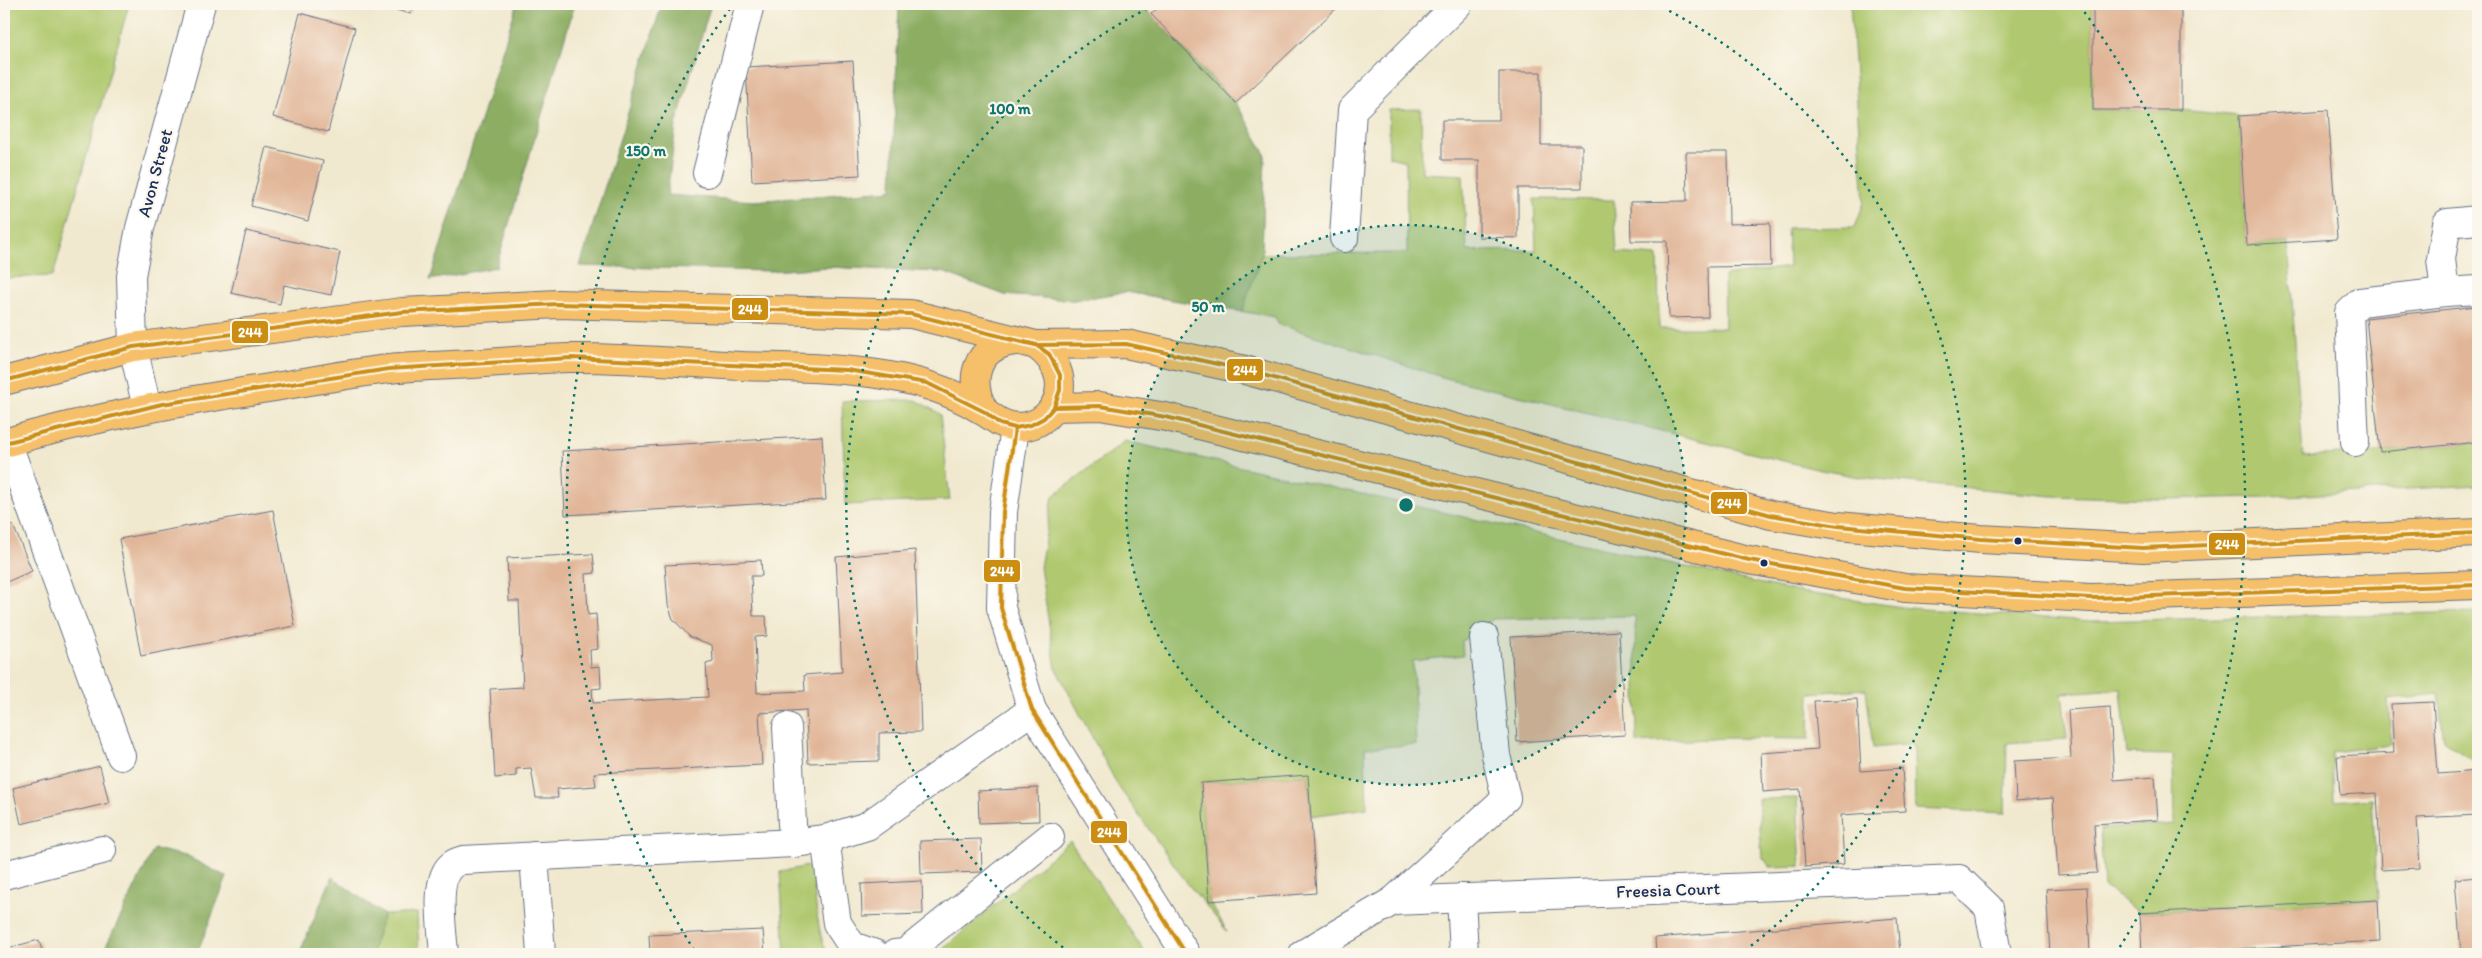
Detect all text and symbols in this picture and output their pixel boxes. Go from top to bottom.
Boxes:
text: 100 m [989,100,1031,118]
street label: Avon Street [133,126,177,219]
text: 150 m [626,142,666,160]
line badge: 244 [731,297,769,321]
text: 50 m [1191,298,1225,316]
text: 244 [738,301,763,318]
line badge: 244 [231,320,269,344]
text: 244 [238,324,263,341]
line badge: 244 [1226,358,1264,382]
text: 244 [1233,362,1258,379]
line badge: 244 [1710,491,1748,515]
text: 244 [1717,495,1742,512]
centre of rings [1397,496,1415,514]
line badge: 244 [2208,532,2246,556]
unlabelled marker [2013,536,2023,546]
text: 244 [2215,536,2240,553]
unlabelled marker [1759,558,1769,568]
line badge: 244 [983,559,1021,583]
text: 244 [990,563,1015,580]
line badge: 244 [1090,820,1128,844]
text: 244 [1097,824,1122,841]
street label: Freesia Court [1616,877,1721,903]

